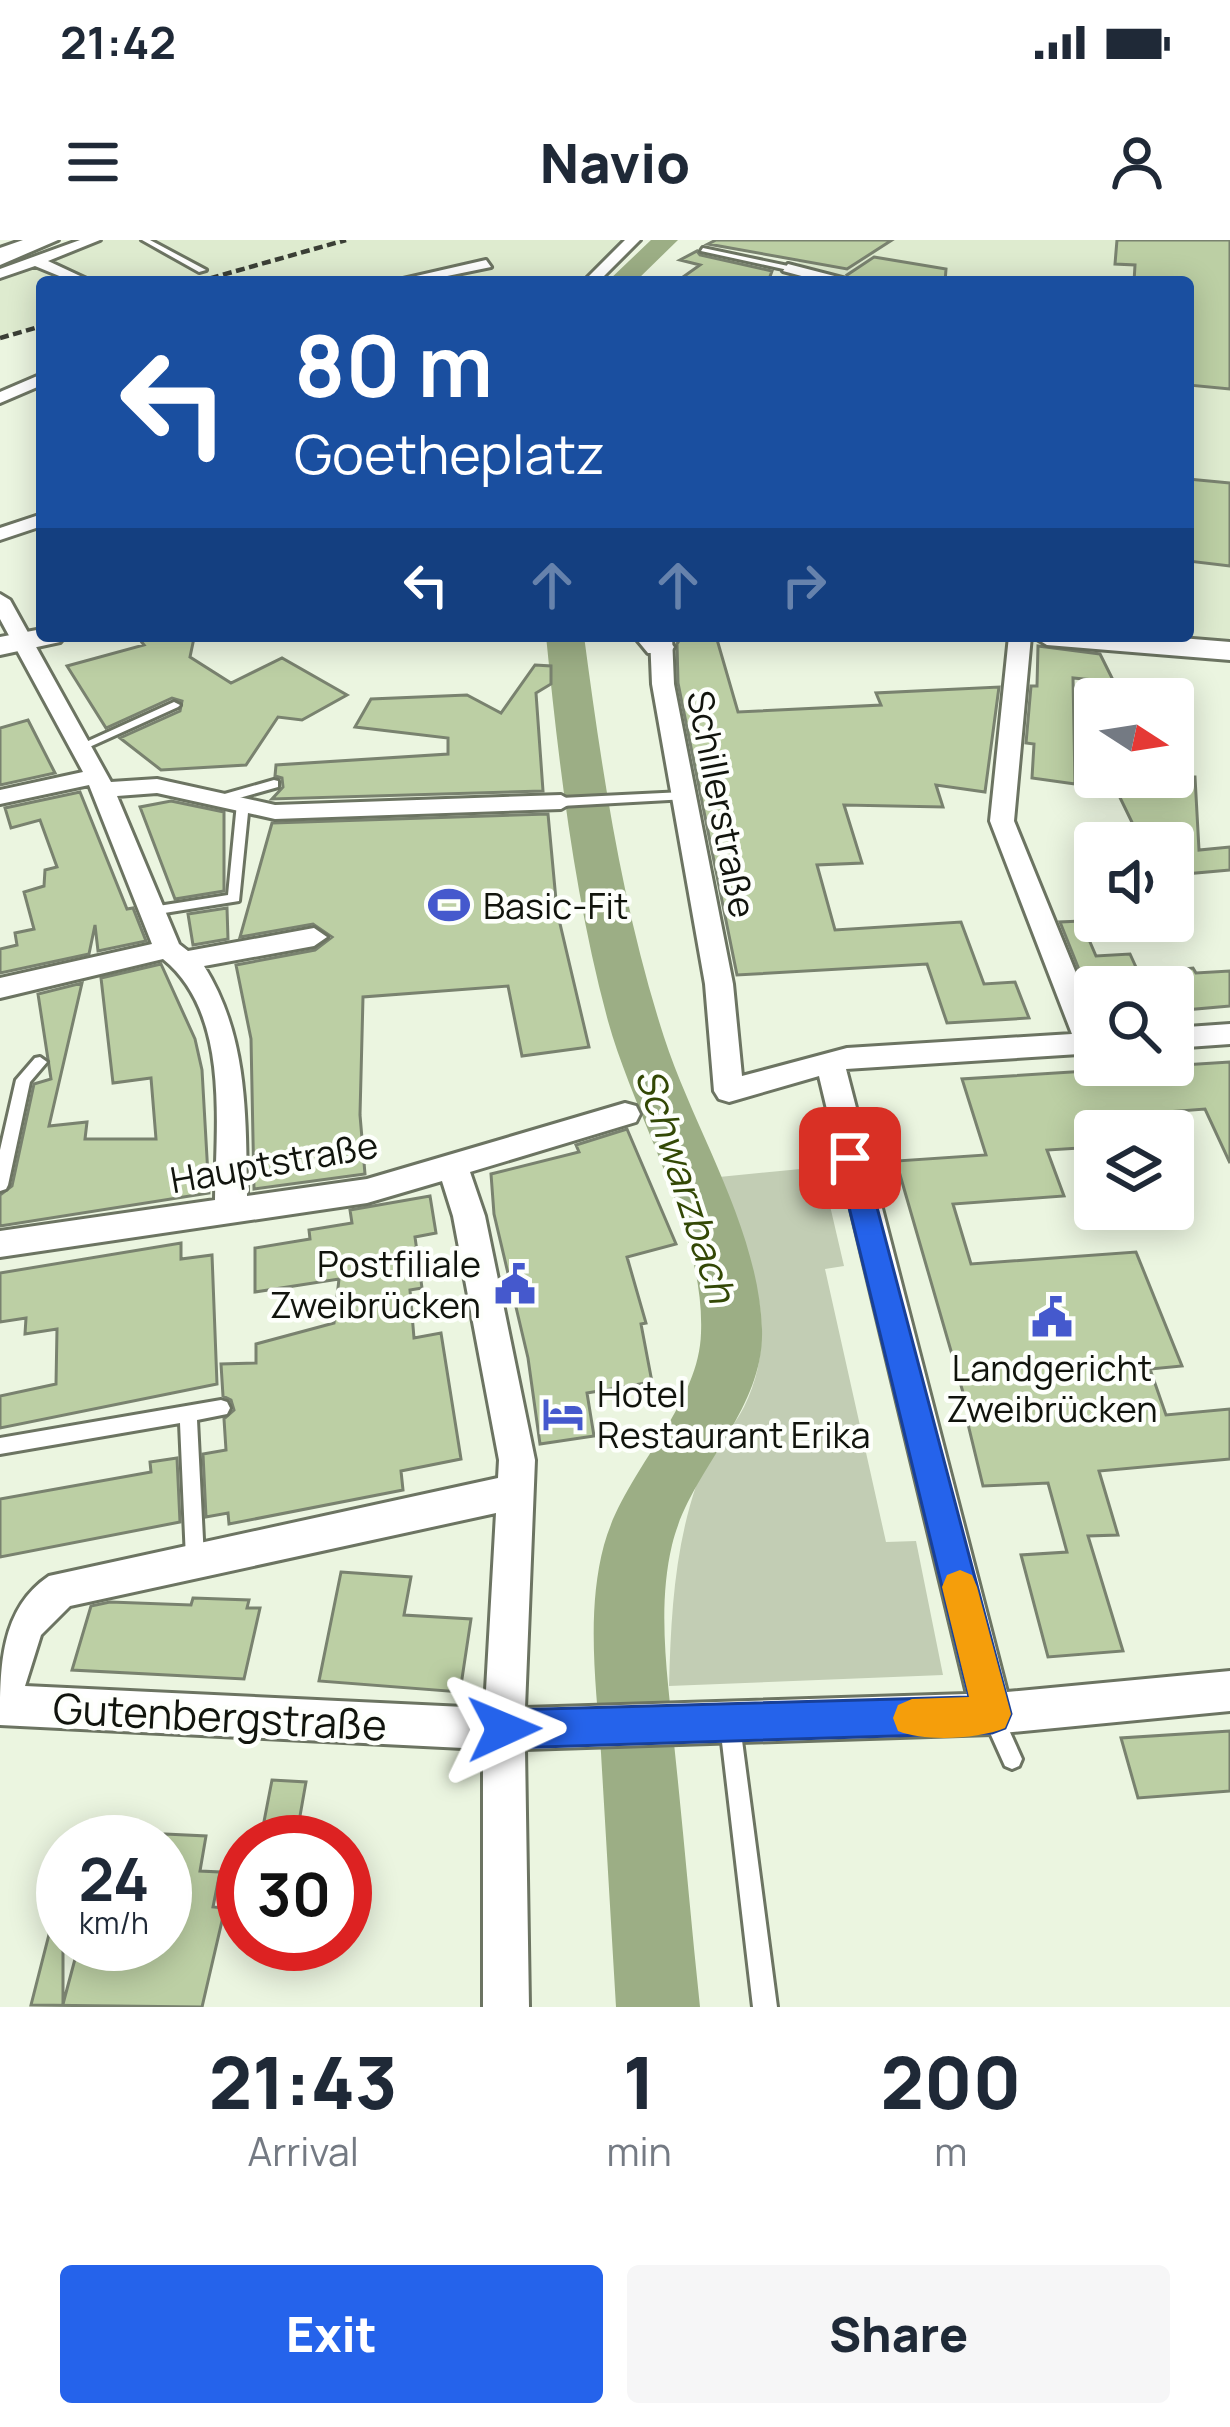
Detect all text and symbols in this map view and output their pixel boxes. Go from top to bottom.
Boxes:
text: 21:42 [60,11,176,73]
text: Navio [540,125,690,199]
icon: menu [60,129,126,195]
icon: person [1104,129,1170,195]
text: 80 m [294,307,493,422]
icon: left [96,324,252,480]
text: Goetheplatz [294,416,605,490]
icon: left [393,552,459,618]
icon: ahead [519,552,585,618]
icon: ahead [645,552,711,618]
icon: right [771,552,837,618]
north arrow [1074,678,1194,798]
map controls [1074,678,1194,1230]
street label: Schillerstraße [676,686,768,922]
button: sound [1074,822,1194,942]
place label: Basic-Fit [483,881,628,930]
sports icon: Basic-Fit [426,882,472,928]
button: search [1074,966,1194,1086]
water label: Schwarzbach [624,1061,751,1311]
pin [799,1107,901,1209]
button: layers [1074,1110,1194,1230]
street label: Hauptstraße [166,1120,382,1204]
icon: arrive [817,1125,883,1191]
place label: Postfiliale Zweibrücken [270,1239,481,1329]
public building icon: Postfiliale Zweibrücken [492,1261,538,1307]
public building icon: Landgericht Zweibrücken [1029,1294,1075,1340]
place label: Landgericht Zweibrücken [946,1343,1158,1433]
place label: Hotel Restaurant Erika [597,1369,870,1459]
hotel icon: Hotel Restaurant Erika [540,1391,586,1437]
position arrow [441,1666,567,1792]
street label: Gutenbergstraße [52,1678,388,1754]
speed limit sign: 30 [216,1815,372,1971]
text: 24 [78,1837,150,1919]
text: km/h [79,1902,149,1943]
text: 21:43 [209,2032,398,2131]
text: 1 [623,2032,655,2131]
text: 200 [881,2032,1021,2131]
text: Arrival [248,2124,359,2178]
text: min [606,2124,672,2178]
text: m [934,2124,967,2178]
button: Exit [60,2265,603,2403]
button: Share [627,2265,1170,2403]

